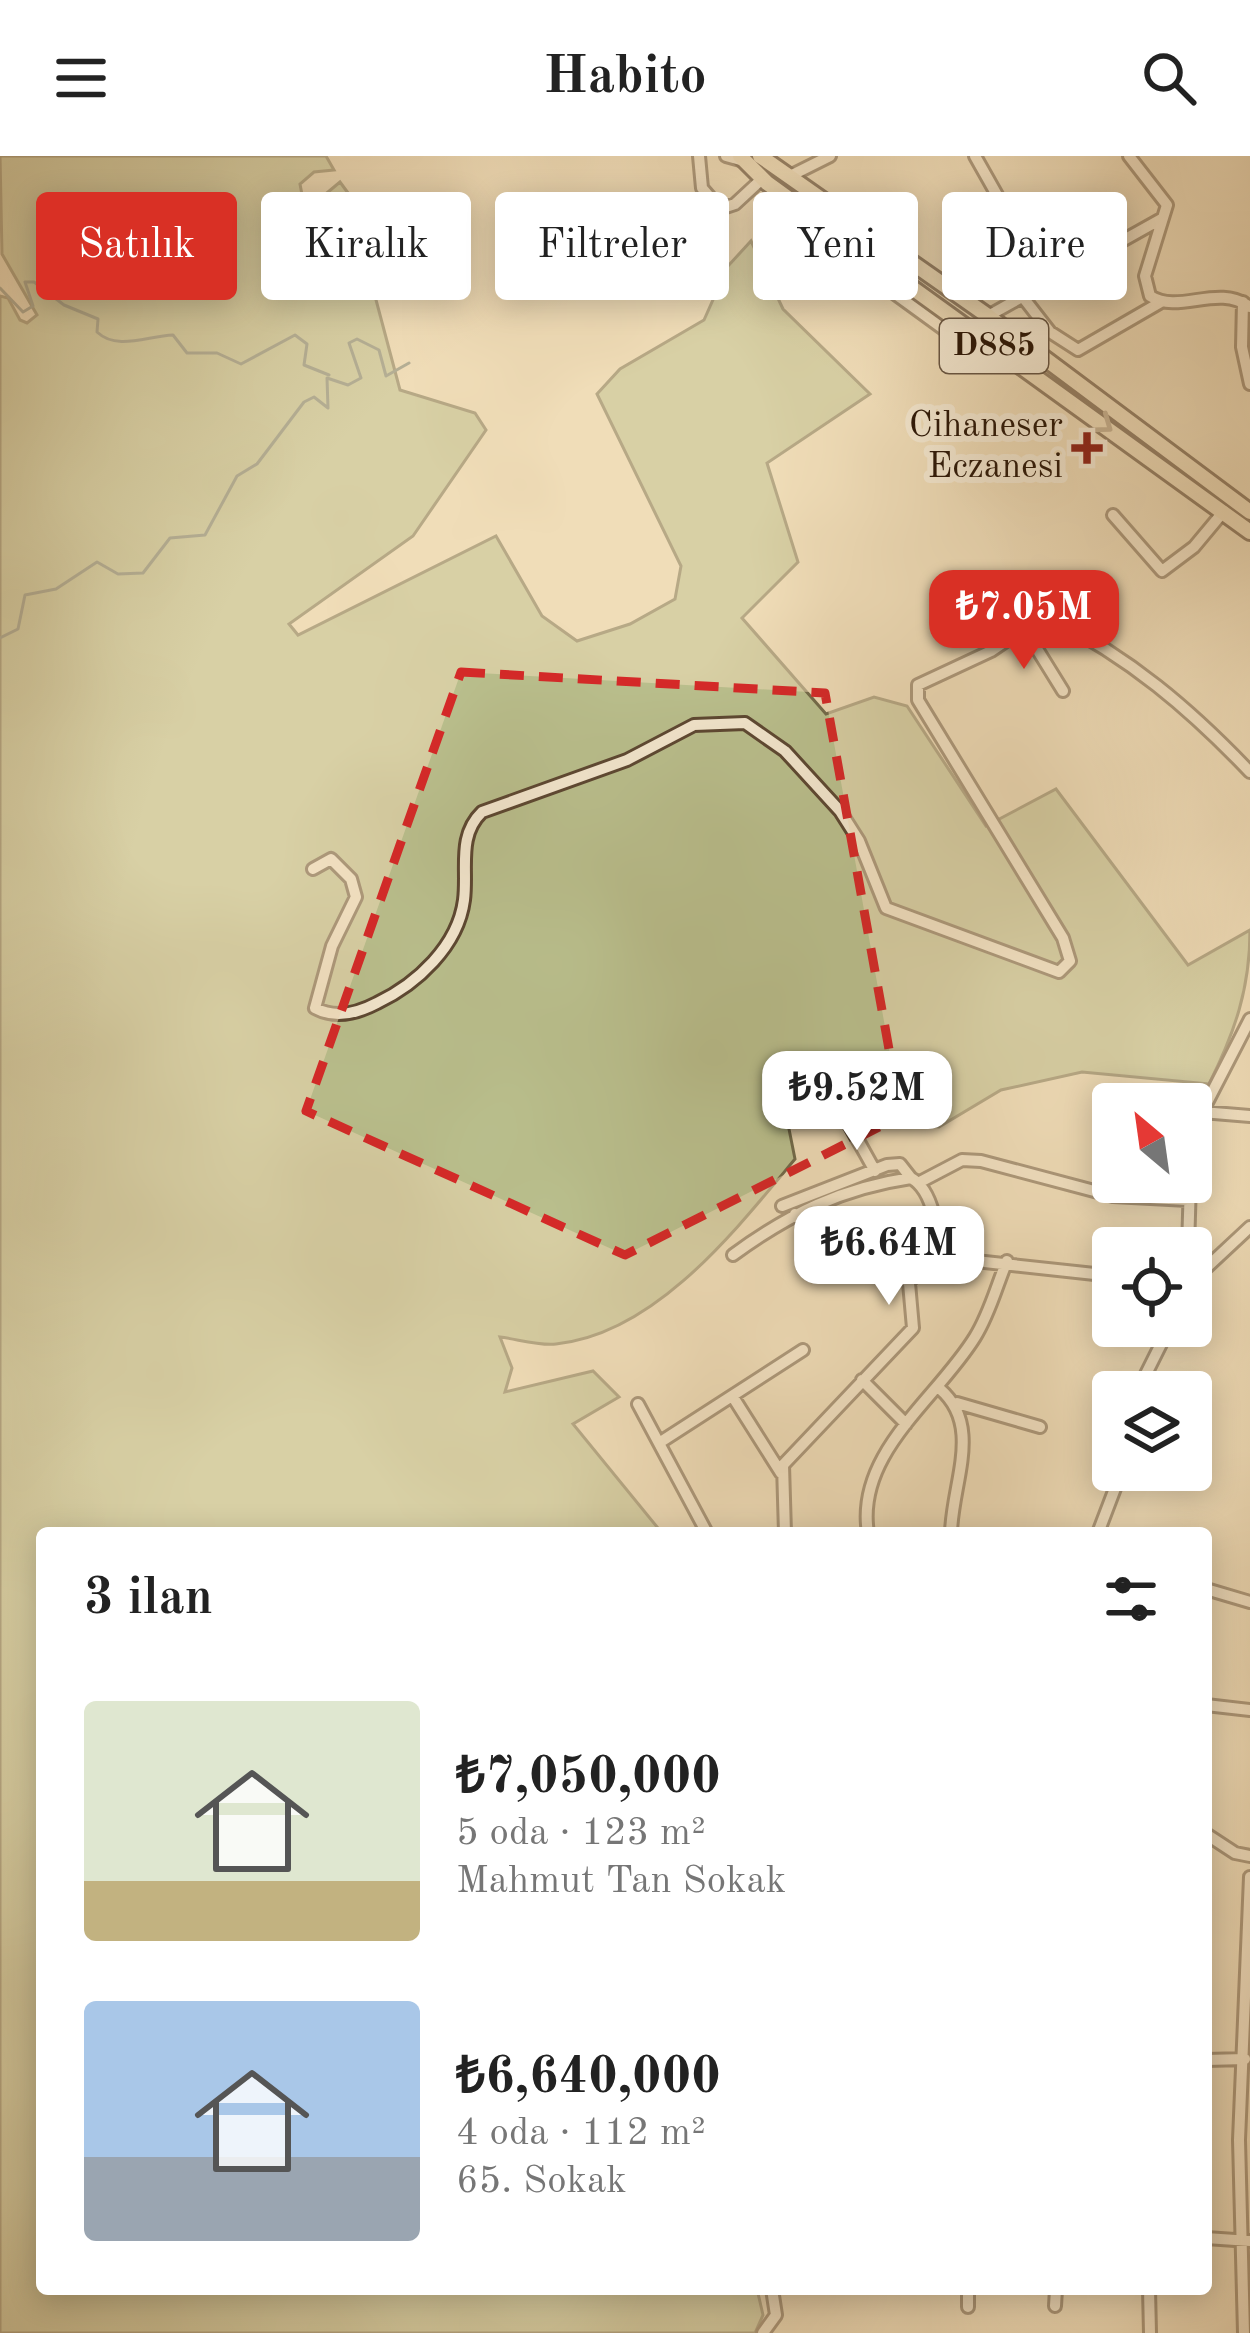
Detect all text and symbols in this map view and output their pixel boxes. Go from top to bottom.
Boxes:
icon: menu [48,45,114,111]
icon: search [1136,45,1202,111]
text: Habito [543,51,707,105]
chip: Satılık [36,192,237,300]
chip: Kiralık [261,192,471,300]
chip: Filtreler [495,192,729,300]
chip: Yeni [753,192,918,300]
chip: Daire [942,192,1127,300]
road number: D885 [940,319,1048,373]
place label: Cihaneser Eczanesi [909,409,1063,486]
one-way arrow [1091,411,1112,433]
marker: Cihaneser Eczanesi [1074,435,1100,461]
pin: ₺7.05M [926,570,1122,672]
text: ₺7.05M [956,589,1092,628]
pin: ₺9.52M [759,1051,955,1153]
text: ₺9.52M [789,1070,925,1109]
north arrow [1092,1083,1212,1203]
map controls [1092,1083,1212,1491]
pin: ₺6.64M [791,1206,987,1308]
text: ₺6.64M [821,1225,957,1264]
button: locate [1092,1227,1212,1347]
button: layers [1092,1371,1212,1491]
icon: filters [1098,1566,1164,1632]
text: 3 ilan [84,1574,213,1625]
icon: home [180,1749,324,1893]
text: ₺7,050,000 [456,1753,721,1804]
text: 5 oda · 123 m² [456,1814,706,1853]
text: Mahmut Tan Sokak [456,1862,786,1901]
icon: home [180,2049,324,2193]
text: ₺6,640,000 [456,2053,721,2104]
text: 4 oda · 112 m² [456,2114,706,2153]
text: 65. Sokak [456,2162,626,2201]

